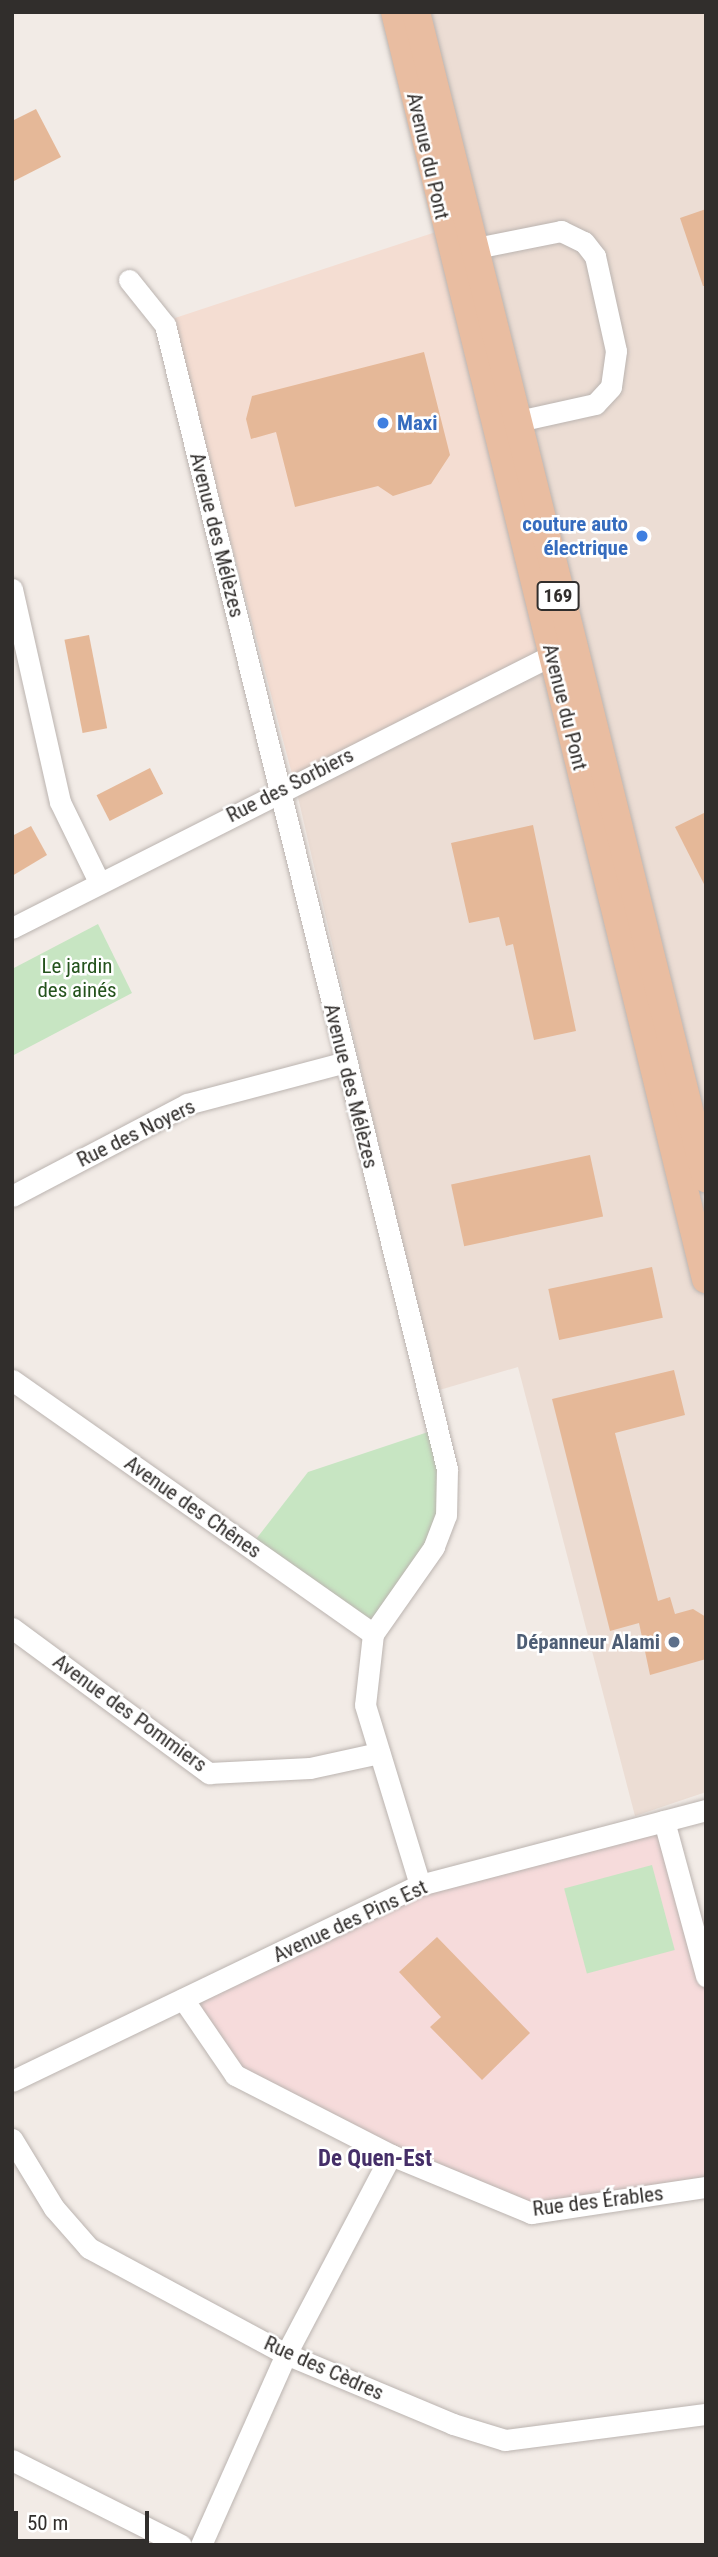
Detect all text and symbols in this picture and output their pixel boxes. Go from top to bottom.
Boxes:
street label: Avenue du Pont [401,90,455,222]
place label: Maxi [397,410,438,436]
marker: Maxi [375,415,391,431]
street label: Avenue des Mélèzes [184,450,250,620]
place label: couture auto électrique [522,511,628,561]
marker: couture auto électrique [634,528,650,544]
road number: 169 [535,580,581,611]
street label: Avenue du Pont [537,641,593,773]
street label: Rue des Sorbiers [222,742,358,828]
park label: Le jardin des ainés [37,953,117,1003]
street label: Avenue des Mélèzes [318,1001,384,1171]
street label: Rue des Noyers [73,1094,199,1172]
street label: Avenue des Chênes [120,1450,266,1564]
place label: Dépanneur Alami [516,1629,660,1655]
marker: Dépanneur Alami [666,1634,682,1650]
street label: Avenue des Pommiers [48,1649,212,1777]
street label: Avenue des Pins Est [269,1874,431,1968]
district label: De Quen-Est [318,2145,432,2173]
street label: Rue des Érables [531,2180,665,2222]
street label: Rue des Cèdres [260,2330,388,2406]
scale bar [18,2498,152,2542]
text: 50 m [27,2511,68,2535]

